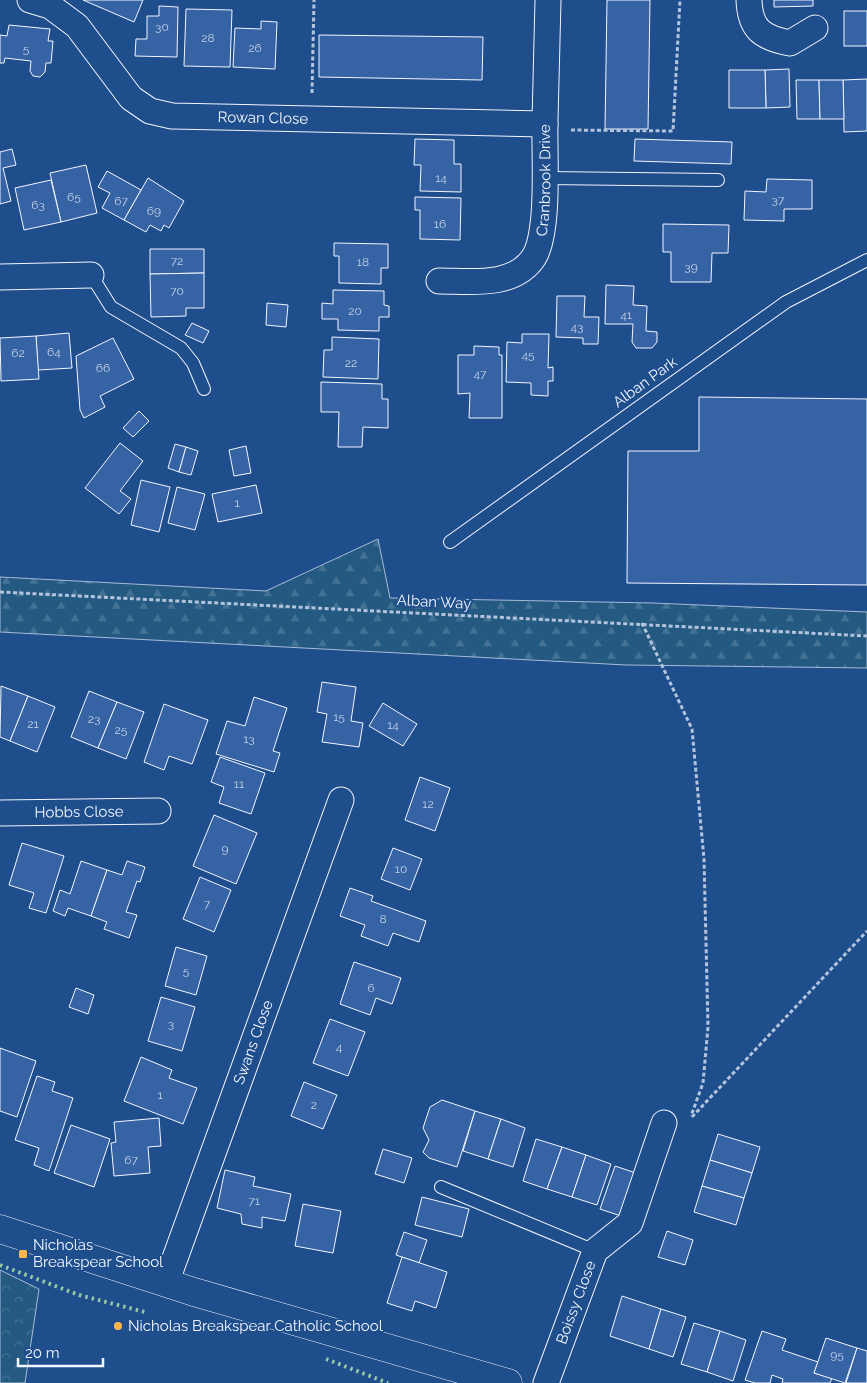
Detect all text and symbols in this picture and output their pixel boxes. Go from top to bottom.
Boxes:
house number: 30 [155,20,169,34]
house number: 28 [201,31,215,45]
house number: 26 [248,41,262,55]
house number: 5 [23,42,30,56]
street label: Rowan Close [218,108,308,128]
street label: Cranbrook Drive [532,124,554,238]
house number: 14 [435,171,447,185]
house number: 65 [67,190,81,204]
house number: 37 [772,193,785,207]
house number: 67 [114,194,128,208]
house number: 63 [31,198,45,212]
house number: 69 [147,204,161,218]
house number: 16 [434,217,446,231]
house number: 72 [171,254,183,268]
house number: 18 [357,255,369,269]
house number: 39 [684,260,698,274]
house number: 70 [170,284,184,298]
house number: 20 [348,304,362,318]
house number: 41 [620,308,632,322]
house number: 43 [571,320,583,334]
house number: 64 [47,345,61,359]
house number: 62 [11,346,25,360]
house number: 45 [521,348,535,362]
street label: Alban Park [609,353,681,411]
house number: 22 [345,356,357,370]
house number: 66 [96,361,110,375]
house number: 47 [474,367,487,381]
house number: 1 [234,496,240,510]
street label: Alban Way [396,591,472,613]
house number: 15 [333,710,345,724]
house number: 23 [88,712,100,726]
house number: 21 [27,717,39,731]
house number: 14 [387,718,399,732]
house number: 25 [115,723,128,737]
house number: 13 [243,732,255,746]
house number: 11 [234,777,244,791]
house number: 12 [422,797,434,811]
street label: Hobbs Close [34,802,124,822]
house number: 9 [221,842,229,856]
house number: 10 [395,862,407,876]
house number: 7 [204,897,211,911]
house number: 8 [379,912,387,926]
house number: 5 [183,964,190,978]
house number: 6 [367,981,375,995]
street label: Swans Close [230,998,277,1087]
house number: 3 [168,1017,174,1031]
house number: 4 [336,1040,343,1054]
house number: 1 [157,1088,163,1102]
house number: 2 [311,1098,317,1112]
house number: 67 [124,1153,138,1167]
house number: 71 [248,1194,260,1208]
place label: Nicholas Breakspear School [33,1236,164,1271]
marker: Nicholas Breakspear School [17,1248,29,1260]
street label: Boissy Close [552,1258,600,1347]
place label: Nicholas Breakspear Catholic School [128,1317,384,1335]
marker: Nicholas Breakspear Catholic School [112,1320,124,1332]
scale bar [18,1336,102,1368]
text: 20 m [25,1344,60,1362]
house number: 95 [830,1348,844,1362]

